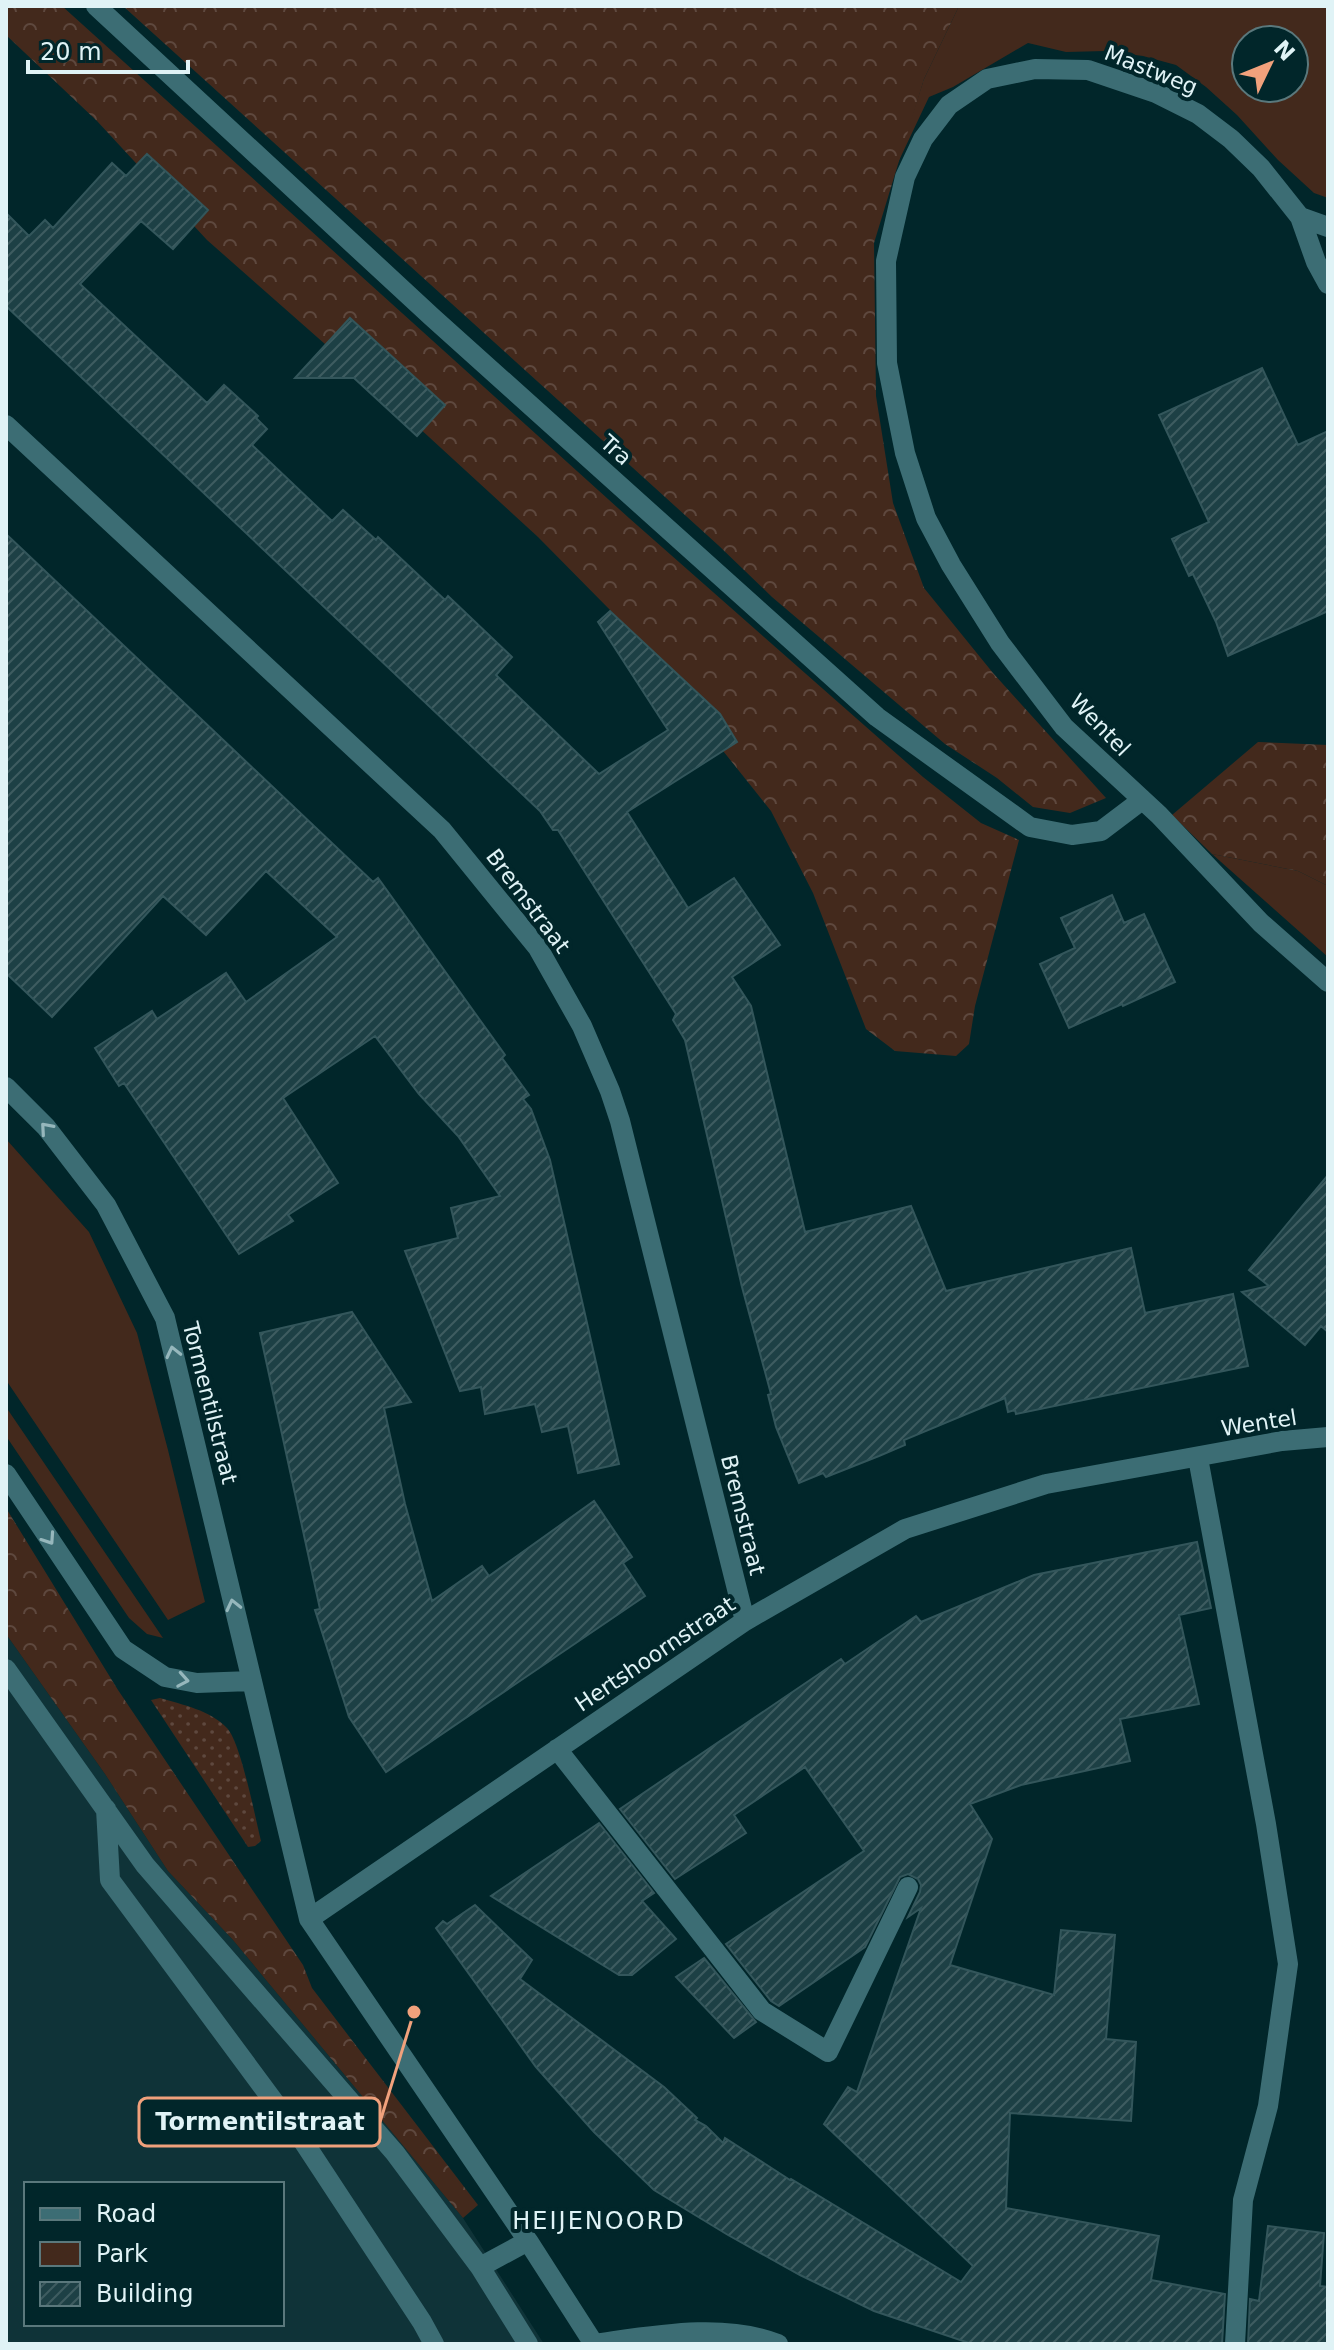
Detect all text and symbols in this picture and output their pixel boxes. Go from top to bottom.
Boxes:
scale bar [28,24,188,74]
north arrow [1230,24,1310,104]
text: N [1269,35,1300,66]
text: 20 m [40,38,102,66]
street label: Mastweg [1101,40,1201,100]
street label: Tra [595,429,637,470]
street label: Wentel [1065,689,1135,761]
street label: Bremstraat [481,844,575,958]
one-way arrow [41,1123,56,1137]
street label: Tormentilstraat [178,1318,242,1487]
one-way arrow [165,1345,182,1359]
street label: Wentel [1219,1405,1299,1441]
street label: Bremstraat [716,1452,770,1578]
one-way arrow [40,1530,55,1544]
street label: Hertshoornstraat [570,1591,740,1717]
one-way arrow [225,1598,242,1612]
one-way arrow [176,1671,190,1688]
callout: Tormentilstraat [139,2098,380,2146]
text: Tormentilstraat [155,2108,365,2136]
legend [24,2182,284,2326]
text: Road [96,2200,156,2228]
district label: HEIJENOORD [512,2207,686,2235]
text: Park [96,2240,148,2268]
text: Building [96,2280,193,2308]

